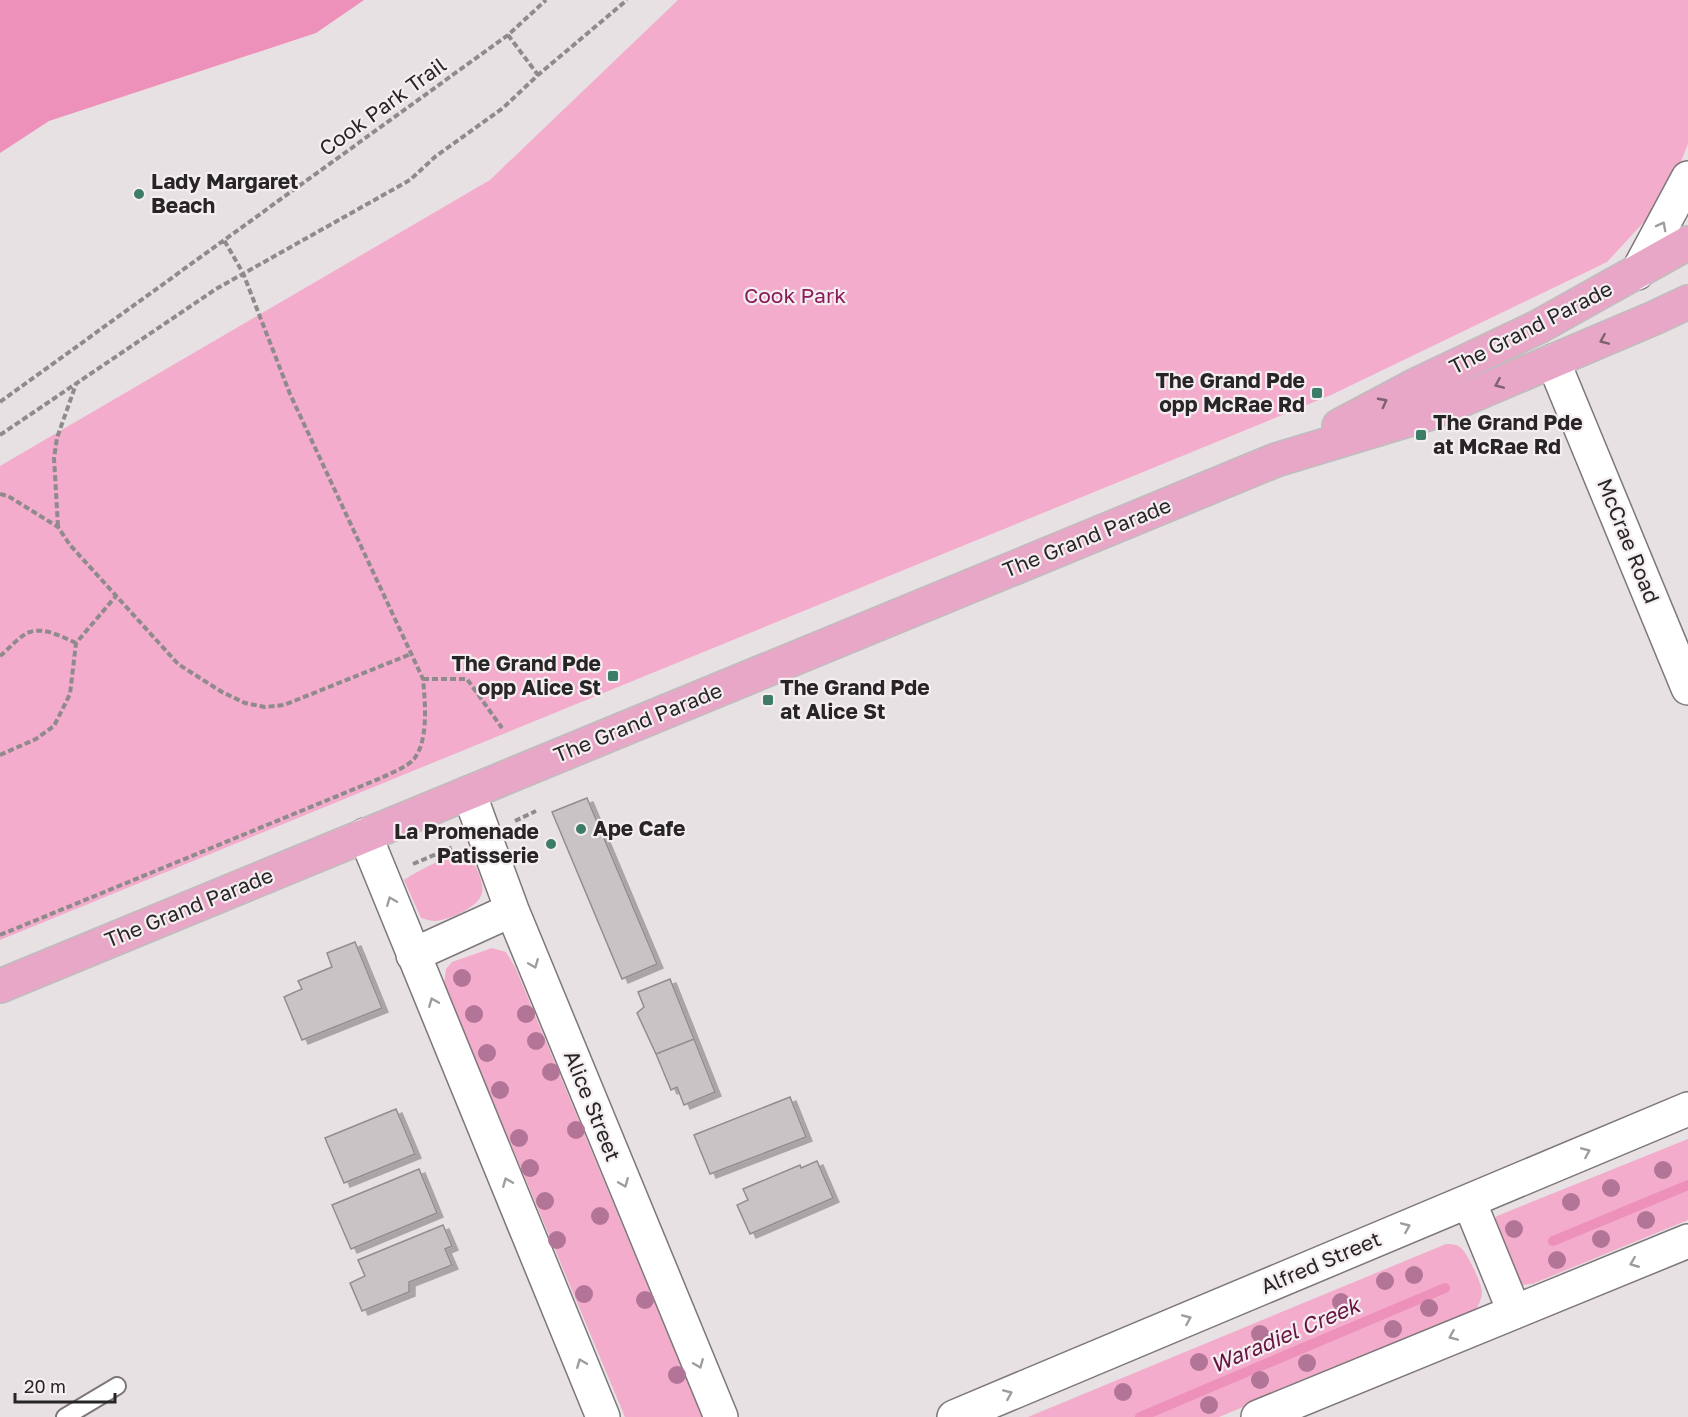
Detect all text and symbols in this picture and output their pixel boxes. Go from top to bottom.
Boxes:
street label: Cook Park Trail [314,51,451,161]
place label: Lady Margaret Beach [151,168,299,218]
marker: Lady Margaret Beach [132,187,146,201]
one-way arrow [1655,222,1666,232]
street label: The Grand Parade [1445,275,1616,379]
park label: Cook Park [744,282,846,308]
one-way arrow [1599,333,1610,345]
place label: The Grand Pde opp McRae Rd [1155,367,1305,417]
one-way arrow [1495,377,1506,389]
marker: The Grand Pde opp McRae Rd [1310,386,1324,400]
one-way arrow [1377,398,1388,409]
place label: The Grand Pde at McRae Rd [1433,409,1583,459]
marker: The Grand Pde at McRae Rd [1414,428,1428,442]
street label: McCrae Road [1592,474,1666,607]
street label: The Grand Parade [999,491,1175,583]
place label: The Grand Pde opp Alice St [451,650,601,700]
marker: The Grand Pde opp Alice St [606,669,620,683]
place label: The Grand Pde at Alice St [780,674,930,724]
street label: The Grand Parade [550,676,726,768]
marker: The Grand Pde at Alice St [761,693,775,707]
place label: Ape Cafe [593,815,686,841]
place label: La Promenade Patisserie [394,818,539,868]
marker: Ape Cafe [574,822,588,836]
marker: La Promenade Patisserie [544,837,558,851]
street label: The Grand Parade [101,861,277,953]
one-way arrow [386,896,398,907]
one-way arrow [527,958,539,969]
one-way arrow [428,997,440,1008]
street label: Alice Street [559,1046,627,1165]
one-way arrow [1579,1147,1590,1159]
one-way arrow [617,1177,629,1188]
one-way arrow [502,1178,514,1189]
one-way arrow [1400,1222,1411,1234]
street label: Alfred Street [1257,1225,1385,1299]
one-way arrow [1629,1256,1640,1268]
water label: Waradiel Creek [1206,1290,1366,1378]
one-way arrow [1181,1314,1192,1326]
one-way arrow [1448,1329,1459,1341]
one-way arrow [692,1357,704,1368]
one-way arrow [576,1358,588,1369]
scale bar [15,1366,116,1404]
text: 20 m [24,1375,66,1397]
one-way arrow [1001,1389,1012,1401]

